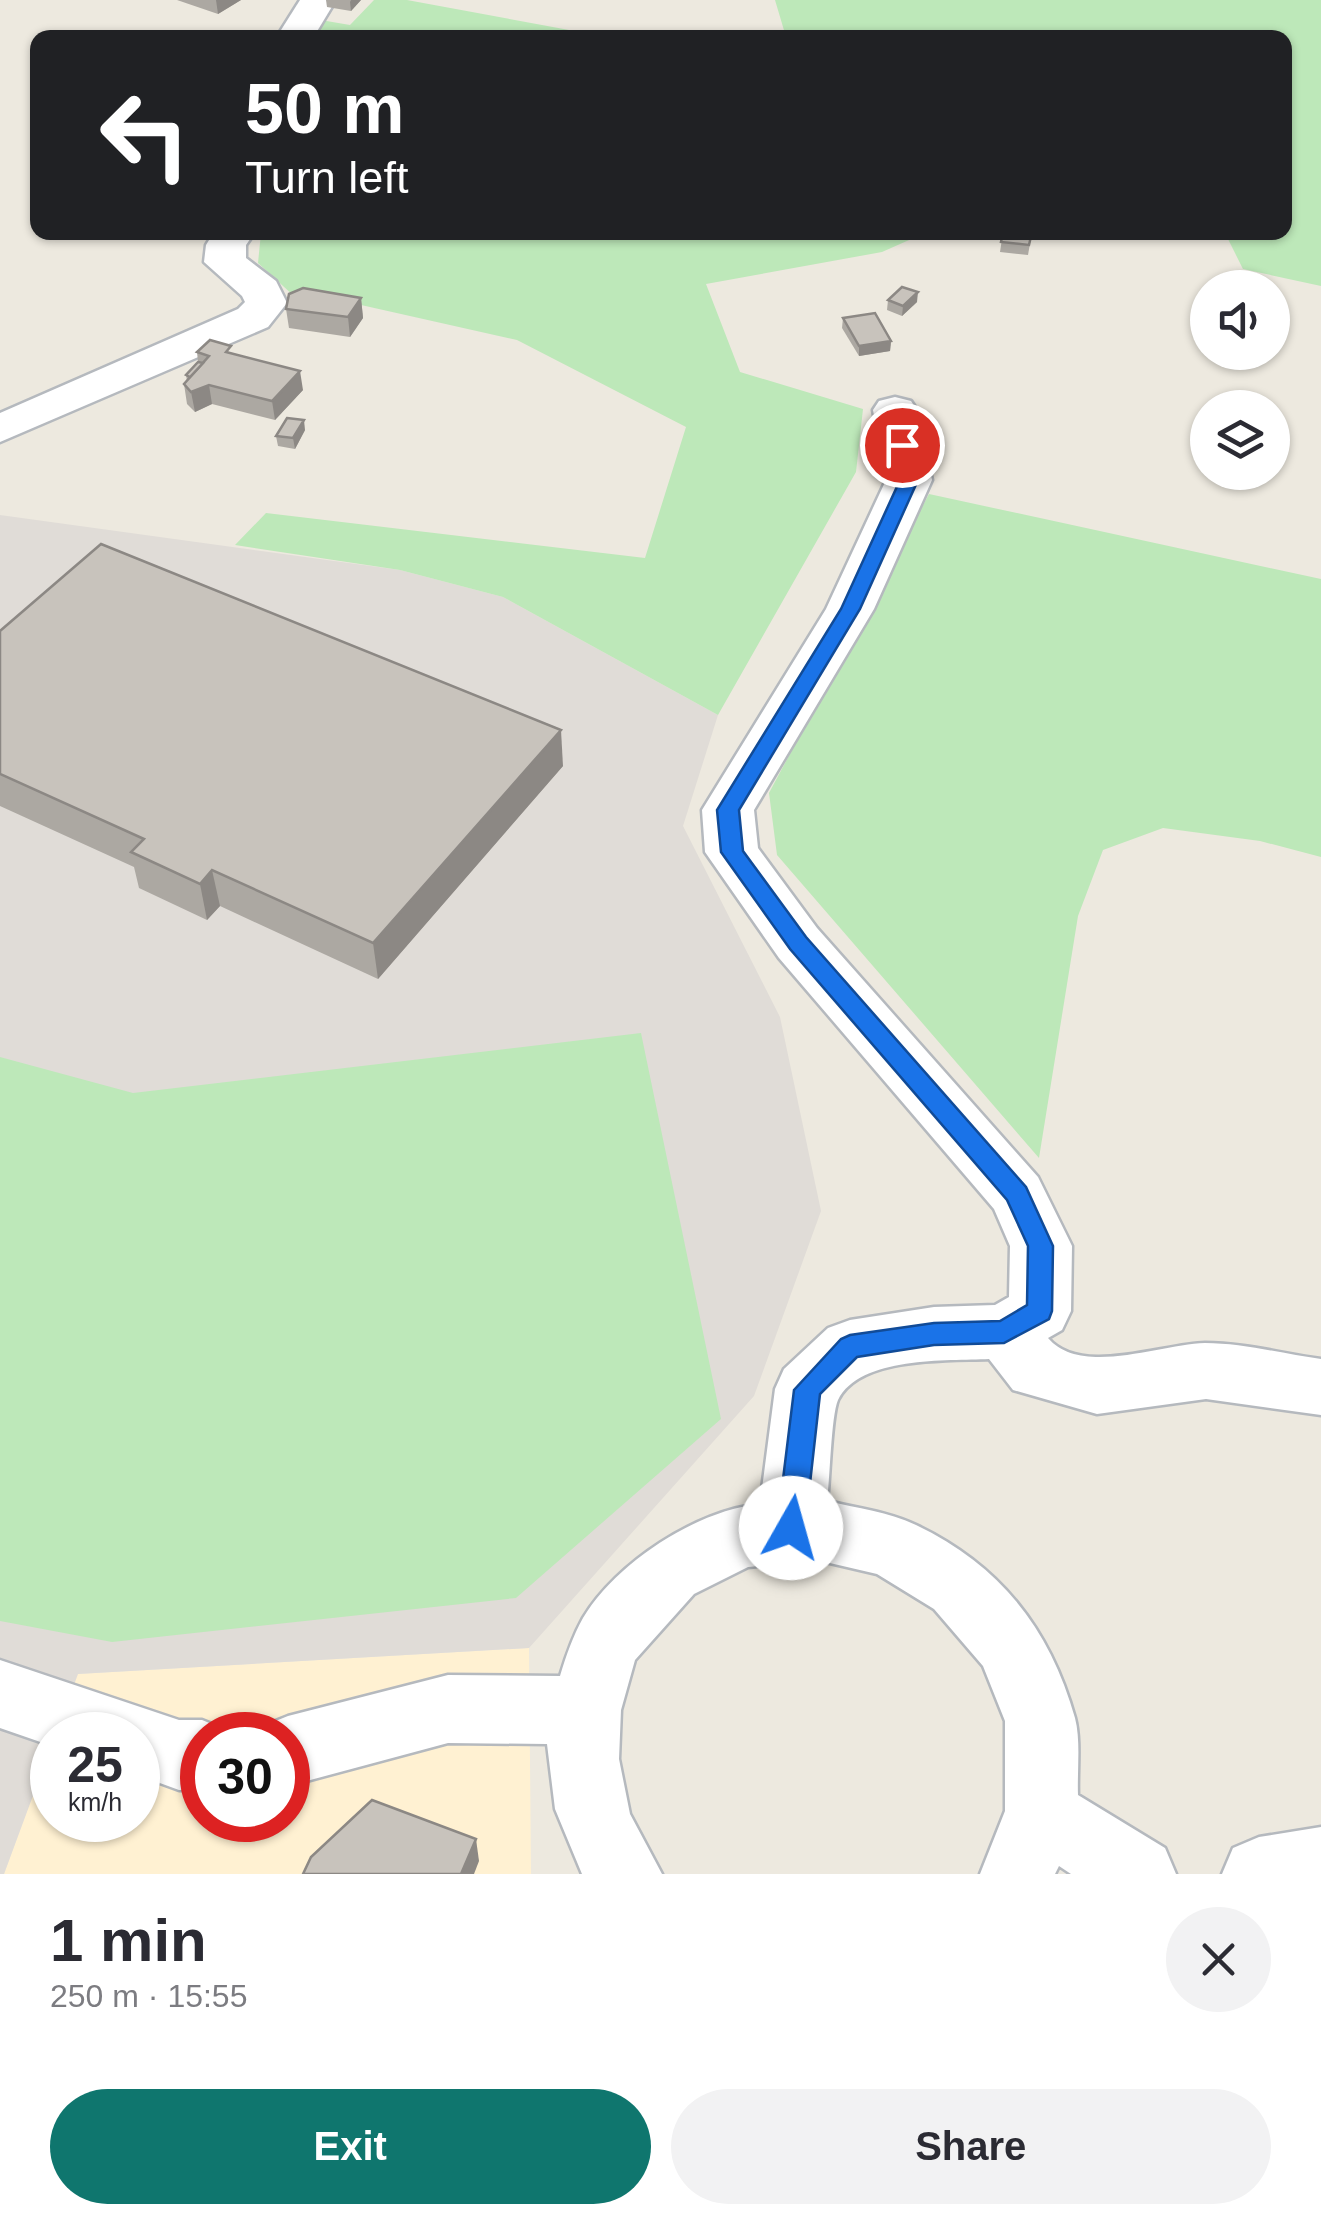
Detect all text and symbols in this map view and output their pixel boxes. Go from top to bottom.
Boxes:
icon: left [80,70,210,200]
text: 50 m [245,70,405,148]
text: Turn left [245,152,408,203]
map controls [1190,270,1290,490]
button: sound [1190,270,1290,370]
button: layers [1190,390,1290,490]
pin [860,403,945,488]
icon: arrive [875,418,930,473]
position arrow [739,1476,843,1580]
speed limit sign: 30 [180,1712,310,1842]
text: 25 [67,1737,123,1793]
text: km/h [68,1788,122,1816]
text: 1 min [50,1907,207,1974]
button: close [1166,1907,1271,2012]
text: 250 m · 15:55 [50,1978,247,2014]
button: Exit [50,2089,651,2204]
button: Share [671,2089,1271,2204]

